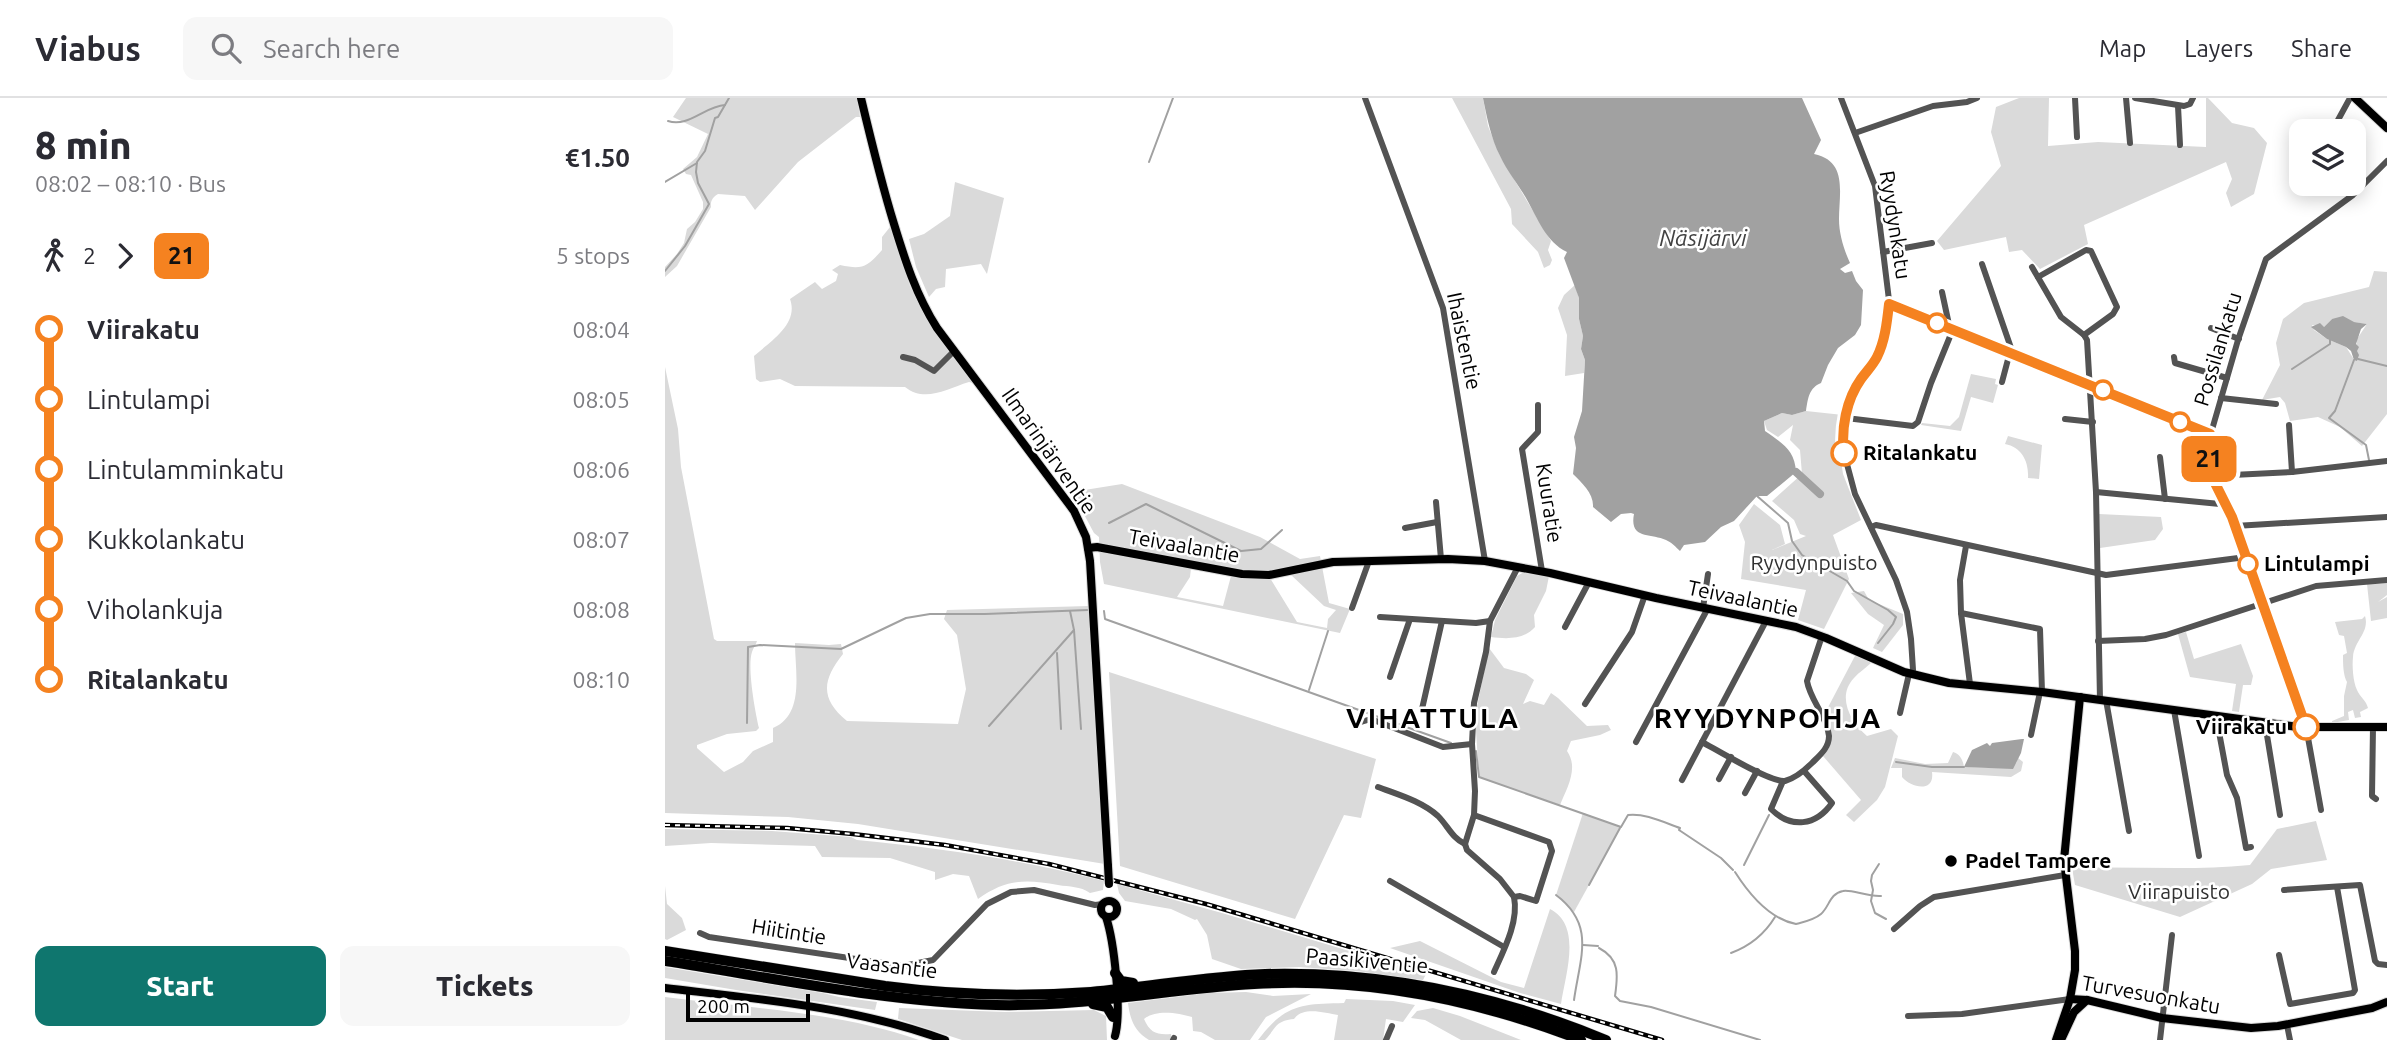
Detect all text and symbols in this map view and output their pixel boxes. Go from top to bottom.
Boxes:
search box [183,17,673,80]
icon: search [207,29,245,67]
text: Viabus [35,30,141,67]
text: Search here [263,34,400,63]
text: Map [2099,35,2146,62]
text: Layers [2184,35,2253,62]
text: Share [2291,35,2352,62]
map controls [2289,119,2366,196]
button: layers [2289,119,2366,196]
text: 8 min [35,124,132,166]
text: €1.50 [565,143,630,172]
street label: Ryydynkatu [1876,169,1916,281]
text: 08:02 – 08:10 · Bus [35,171,226,196]
water label: Näsijärvi [1659,225,1748,250]
icon: walk [35,237,73,275]
icon: forward [106,237,144,275]
text: 21 [168,242,195,269]
text: 2 [83,243,96,268]
text: 5 stops [556,243,630,268]
street label: Possilankatu [2188,289,2246,409]
street label: Ihaistentie [1443,290,1487,392]
unlabelled marker [1927,313,1947,333]
text: Viirakatu [87,315,200,344]
text: 08:04 [572,317,630,342]
unlabelled marker [2093,380,2113,400]
street label: Ilmarinjärventie [998,383,1102,518]
text: Lintulampi [87,385,211,414]
text: 08:05 [572,387,630,412]
unlabelled marker [2170,412,2190,432]
line badge: 21 [2177,436,2241,482]
marker: Ritalankatu [1831,440,1857,466]
place label: Ritalankatu [1863,440,1977,464]
text: 21 [2195,445,2223,472]
text: Lintulamminkatu [87,455,284,484]
text: 08:06 [572,457,630,482]
street label: Kuuratie [1532,461,1568,544]
street label: Teivaalantie [1127,523,1242,567]
text: Kukkolankatu [87,525,245,554]
text: 08:07 [572,527,630,552]
park label: Ryydynpuisto [1750,550,1878,574]
place label: Lintulampi [2264,551,2370,575]
marker: Lintulampi [2238,554,2258,574]
street label: Teivaalantie [1686,575,1801,621]
text: Viholankuja [87,595,223,624]
text: 08:08 [572,597,630,622]
text: Ritalankatu [87,665,229,694]
text: 08:10 [572,667,630,692]
district label: VIHATTULA [1346,702,1520,733]
district label: RYYDYNPOHJA [1654,702,1882,733]
place label: Viirakatu [2196,714,2287,738]
marker: Viirakatu [2293,714,2319,740]
place label: Padel Tampere [1965,848,2111,872]
marker: Padel Tampere [1943,853,1959,869]
park label: Viirapuisto [2128,879,2230,903]
street label: Hiitintie [750,913,828,949]
street label: Paasikiventie [1305,943,1429,977]
button: Start [35,946,326,1026]
button: Tickets [340,946,630,1026]
street label: Vaasantie [845,948,939,982]
street label: Turvesuonkatu [2080,970,2222,1018]
scale bar [686,991,810,1023]
text: 200 m [697,995,750,1017]

